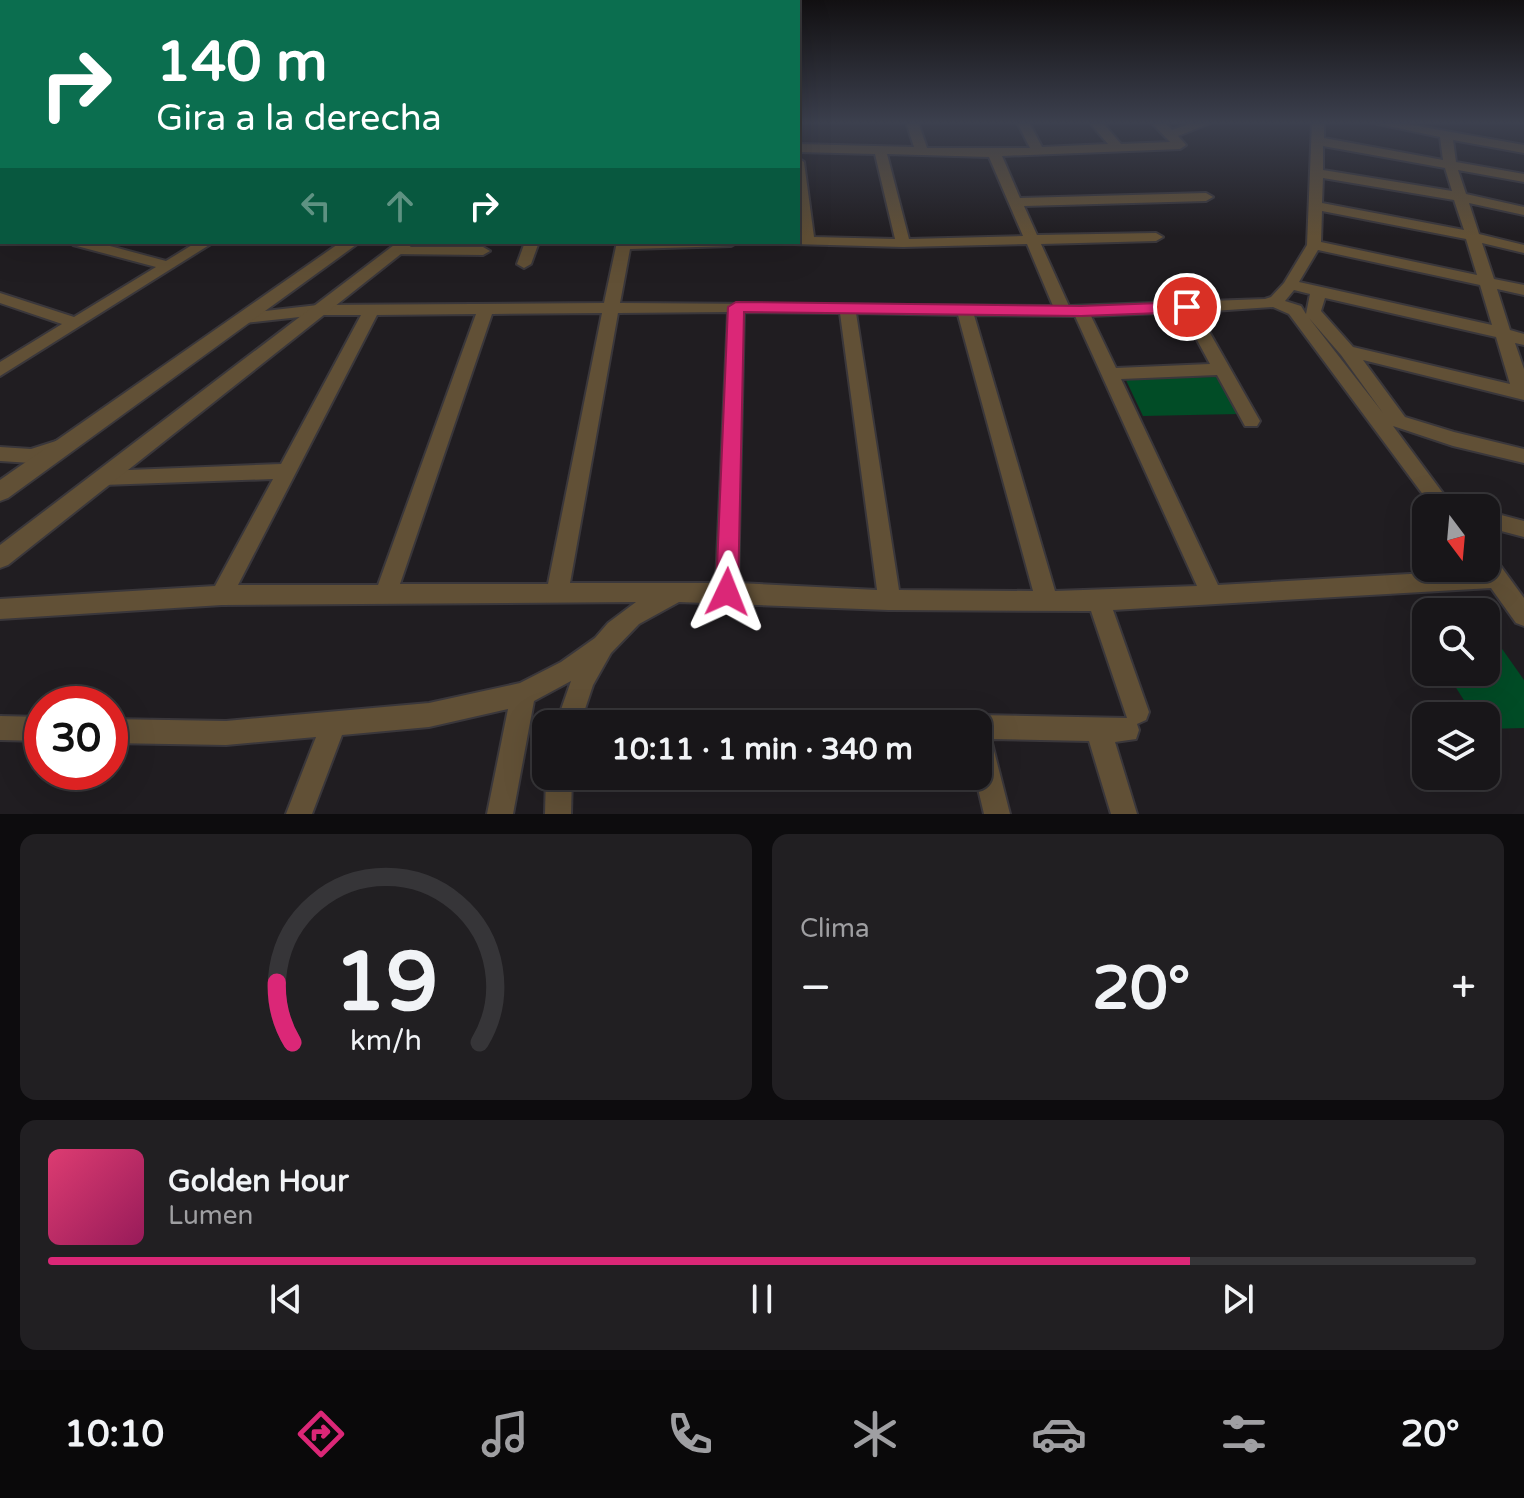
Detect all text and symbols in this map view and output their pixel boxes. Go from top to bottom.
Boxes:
text: 140 m [156,29,327,96]
icon: right [24,32,128,136]
text: Gira a la derecha [156,97,442,140]
icon: left [294,184,338,228]
icon: ahead [378,184,422,228]
icon: right [462,184,506,228]
pin [1153,273,1221,341]
icon: arrive [1165,285,1209,329]
north arrow [1412,494,1500,582]
map controls [1412,494,1500,790]
position arrow [685,550,769,634]
button: search [1412,598,1500,686]
speed limit sign: 30 [24,686,128,790]
button: layers [1412,702,1500,790]
text: 10:11 · 1 min · 340 m [611,731,913,768]
text: Clima [800,913,870,944]
text: 19 [334,933,438,1033]
text: 20° [1092,953,1190,1025]
text: − [800,962,831,1015]
text: + [1451,962,1476,1015]
text: km/h [350,1024,422,1058]
text: Golden Hour [168,1163,349,1200]
text: Lumen [168,1200,253,1231]
icon: previous [264,1277,308,1321]
icon: pause [740,1277,784,1321]
icon: next [1216,1277,1260,1321]
icon: directions [293,1406,349,1462]
icon: music [477,1406,533,1462]
icon: phone [662,1406,718,1462]
icon: climate [847,1406,903,1462]
icon: car [1031,1406,1087,1462]
icon: filters [1216,1406,1272,1462]
text: 10:10 [64,1413,164,1456]
text: 20° [1401,1413,1460,1456]

